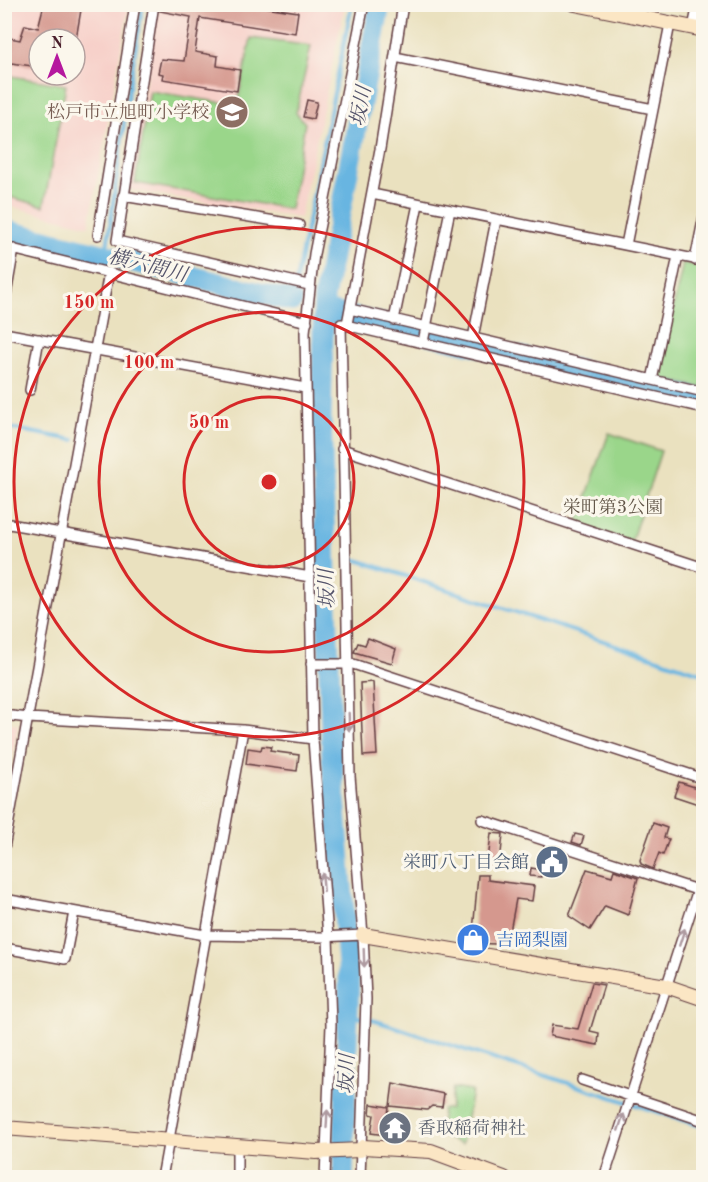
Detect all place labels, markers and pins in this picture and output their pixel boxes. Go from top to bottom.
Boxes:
school or university icon: 松戸市立旭町小学校 [214,94,250,130]
place label: 松戸市立旭町小学校 [47,102,209,122]
centre of rings [259,472,279,492]
public building icon: 栄町八丁目会館 [534,844,570,880]
place label: 栄町八丁目会館 [403,852,529,872]
shop icon: 吉岡梨園 [455,922,491,958]
place label: 吉岡梨園 [496,930,568,950]
temple icon: 香取稲荷神社 [377,1110,413,1146]
place label: 香取稲荷神社 [418,1118,526,1138]

